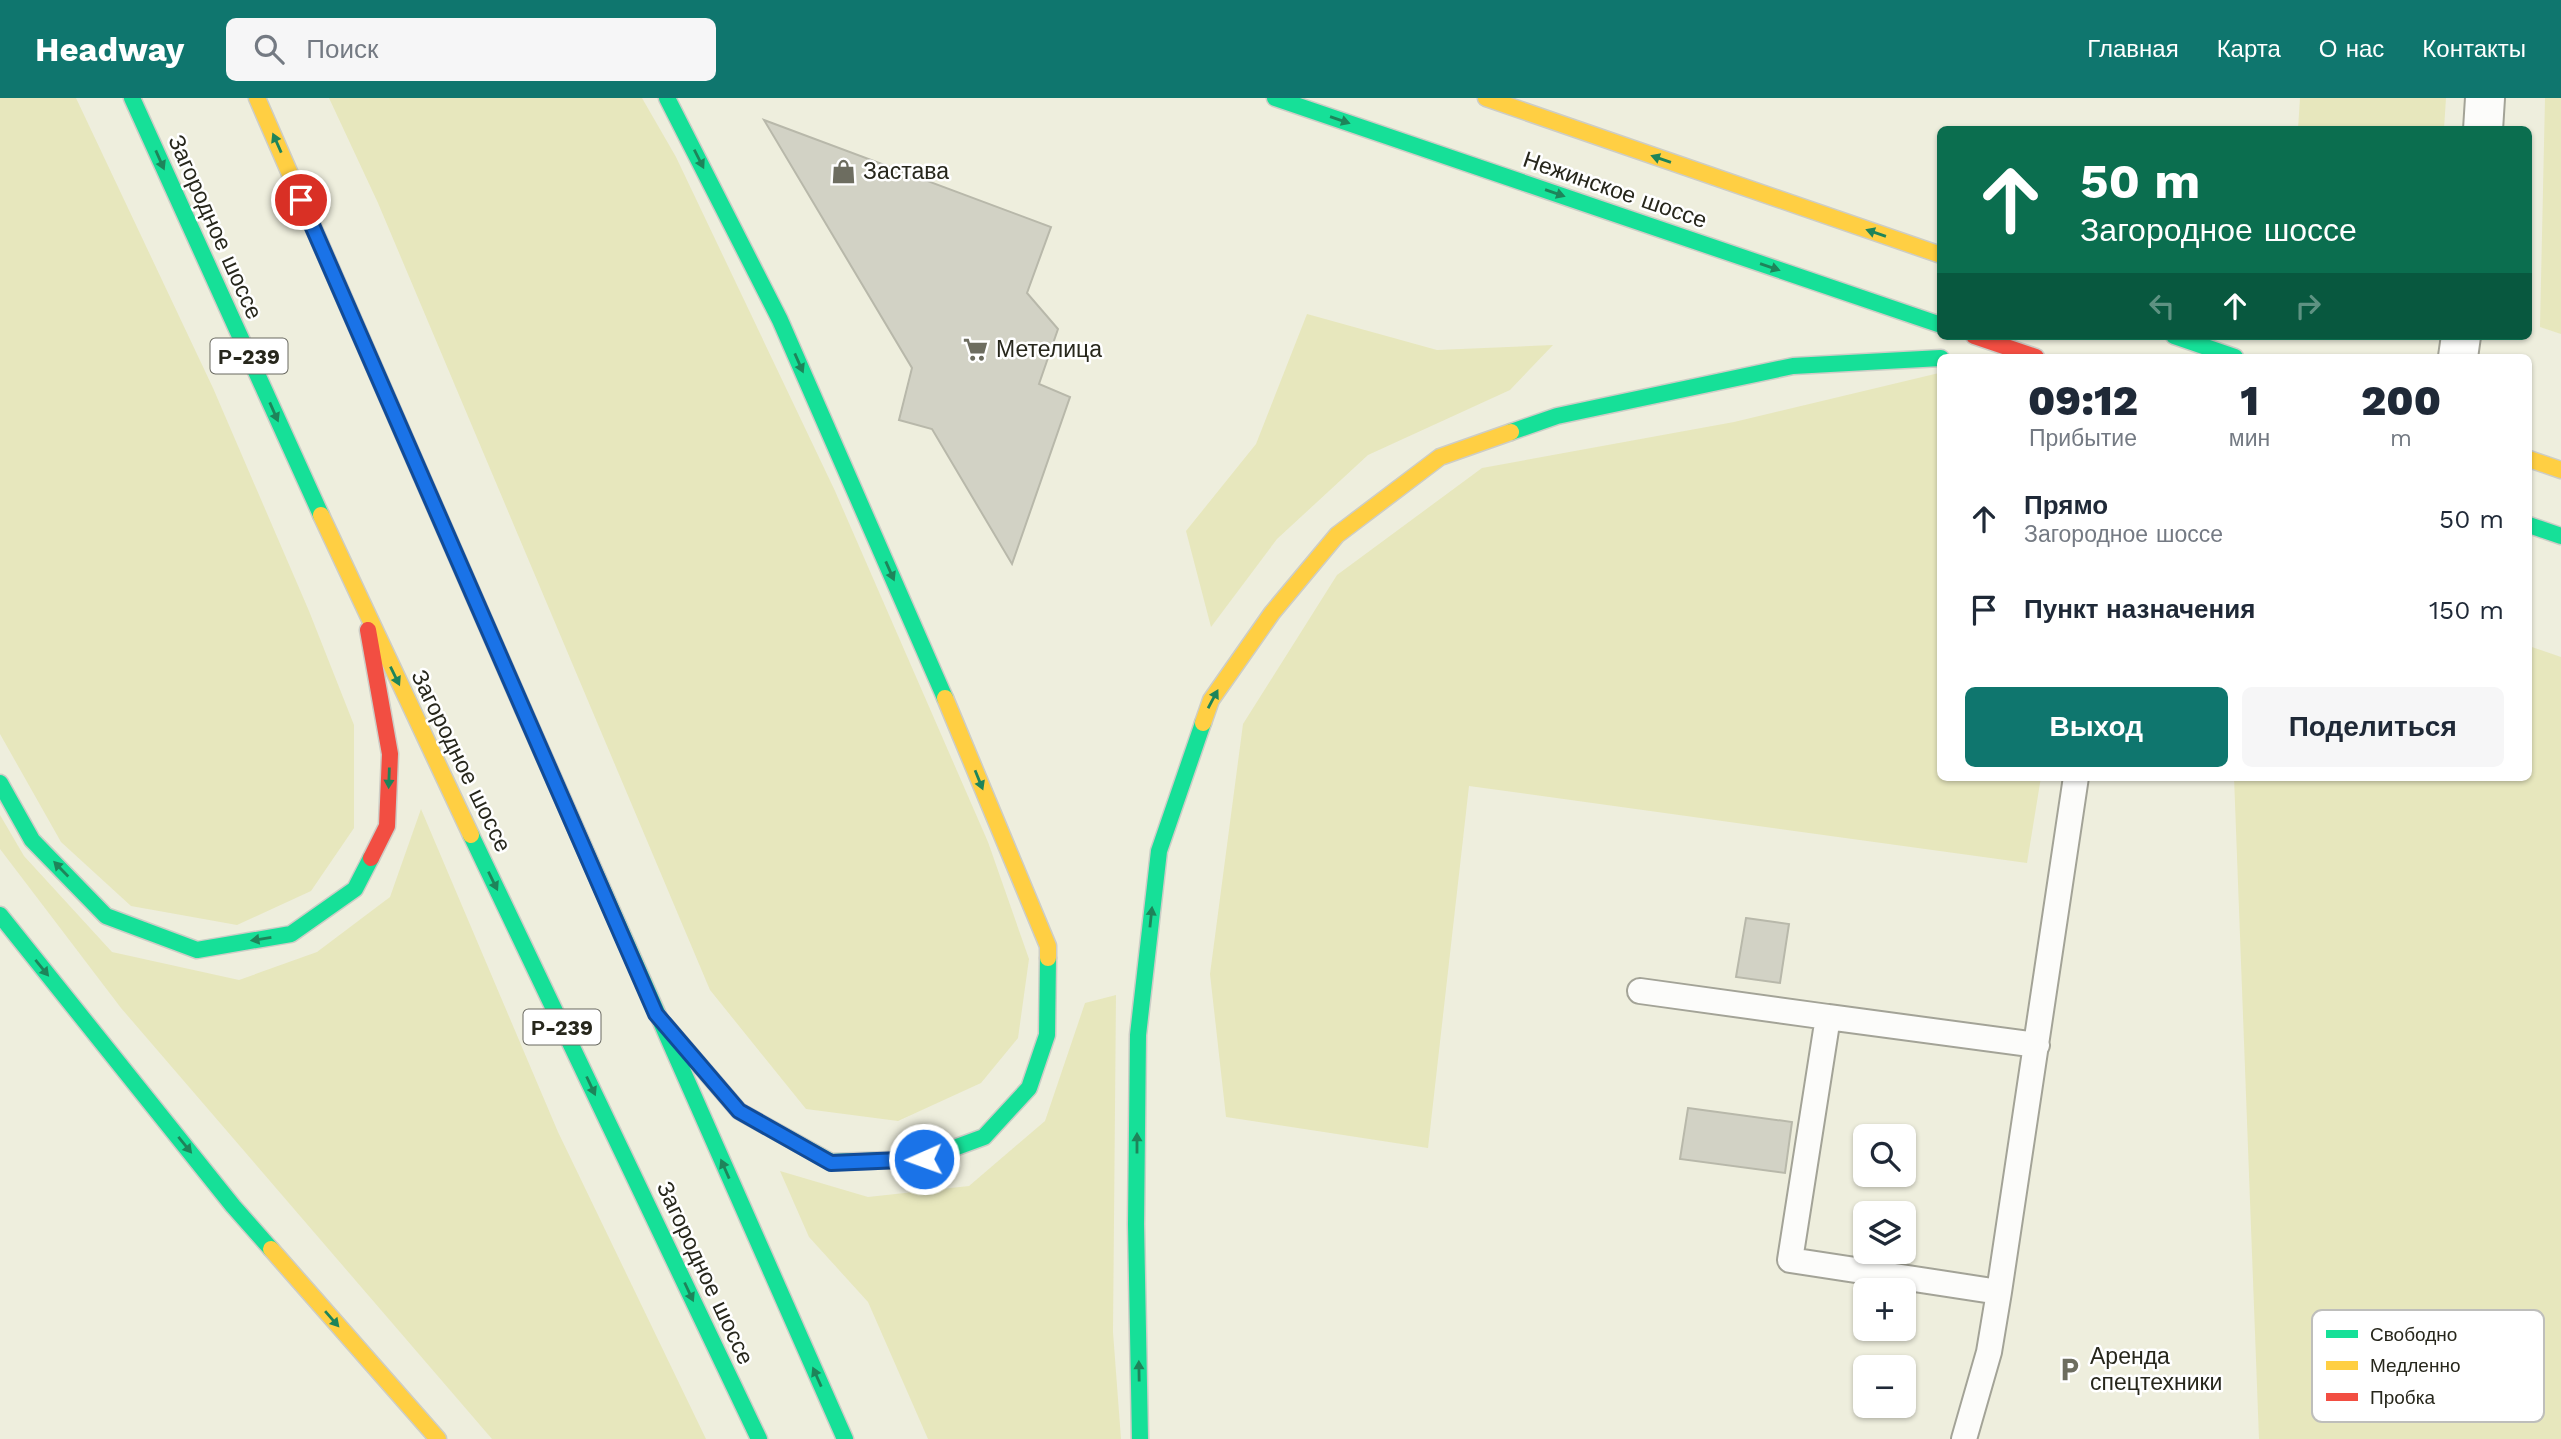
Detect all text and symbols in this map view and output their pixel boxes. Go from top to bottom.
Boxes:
search box [226,18,716,81]
text: Headway [35,30,184,69]
icon: search [250,30,288,68]
text: Поиск [306,34,378,64]
text: Главная [2087,35,2179,63]
text: Карта [2217,35,2281,63]
text: О нас [2319,35,2384,63]
text: Контакты [2422,35,2526,63]
one-way arrow [1329,115,1350,126]
street label: Загородное шоссе [162,131,268,323]
one-way arrow [271,132,282,153]
street label: Нежинское шоссе [1520,146,1710,234]
one-way arrow [692,149,704,169]
one-way arrow [154,150,166,170]
text: 50 m [2080,152,2200,210]
one-way arrow [1651,153,1672,164]
icon: ahead [1965,154,2056,245]
shop icon: Застава [829,157,857,185]
place label: Застава [863,158,949,185]
pin [271,170,331,230]
icon: arrive [282,181,320,219]
one-way arrow [1545,188,1566,199]
text: Загородное шоссе [2080,211,2357,249]
one-way arrow [1866,227,1887,238]
one-way arrow [1760,262,1781,273]
icon: left [2143,287,2181,325]
icon: ahead [2216,287,2254,325]
icon: right [2289,287,2327,325]
supermarket icon: Метелица [962,335,990,363]
place label: Метелица [996,336,1102,363]
road number: Р-239 [210,338,288,374]
one-way arrow [794,352,805,373]
text: 09:12 [2028,376,2138,425]
text: 1 [2240,376,2259,425]
text: 200 [2361,376,2441,425]
one-way arrow [268,402,280,422]
text: Прибытие [2029,425,2137,452]
text: мин [2229,425,2270,452]
text: m [2390,425,2412,452]
text: Прямо [2024,490,2108,520]
icon: ahead [1965,500,2003,538]
text: 50 m [2439,504,2504,534]
text: Загородное шоссе [2024,521,2223,548]
one-way arrow [884,561,896,581]
icon: arrive [1965,591,2003,629]
text: Пункт назначения [2024,594,2255,624]
text: 150 m [2429,595,2504,625]
one-way arrow [389,666,401,686]
street label: Загородное шоссе [405,666,517,856]
button: Выход [1965,687,2228,767]
button: Поделиться [2242,687,2504,767]
one-way arrow [1207,689,1219,709]
one-way arrow [384,768,395,790]
one-way arrow [974,770,985,791]
one-way arrow [52,861,69,878]
one-way arrow [487,871,499,891]
one-way arrow [1146,905,1157,927]
one-way arrow [250,934,272,945]
one-way arrow [34,960,49,977]
road number: Р-239 [524,1010,600,1044]
one-way arrow [586,1076,597,1097]
position arrow [887,1122,961,1196]
map controls [1853,1124,1916,1418]
button: search [1853,1124,1916,1187]
one-way arrow [1131,1132,1143,1154]
one-way arrow [177,1137,192,1154]
one-way arrow [719,1159,731,1179]
street label: Загородное шоссе [651,1177,759,1369]
button: layers [1853,1201,1916,1264]
button: + [1853,1278,1916,1341]
one-way arrow [683,1282,694,1302]
one-way arrow [324,1310,339,1327]
legend [2312,1310,2544,1422]
text: Свободно [2370,1323,2457,1346]
place label: Аренда спецтехники [2090,1343,2222,1396]
text: Медленно [2370,1354,2460,1377]
button: − [1853,1355,1916,1418]
parking icon: Аренда спецтехники [2056,1355,2084,1383]
one-way arrow [1133,1360,1145,1382]
one-way arrow [811,1366,822,1387]
text: Пробка [2370,1386,2435,1409]

